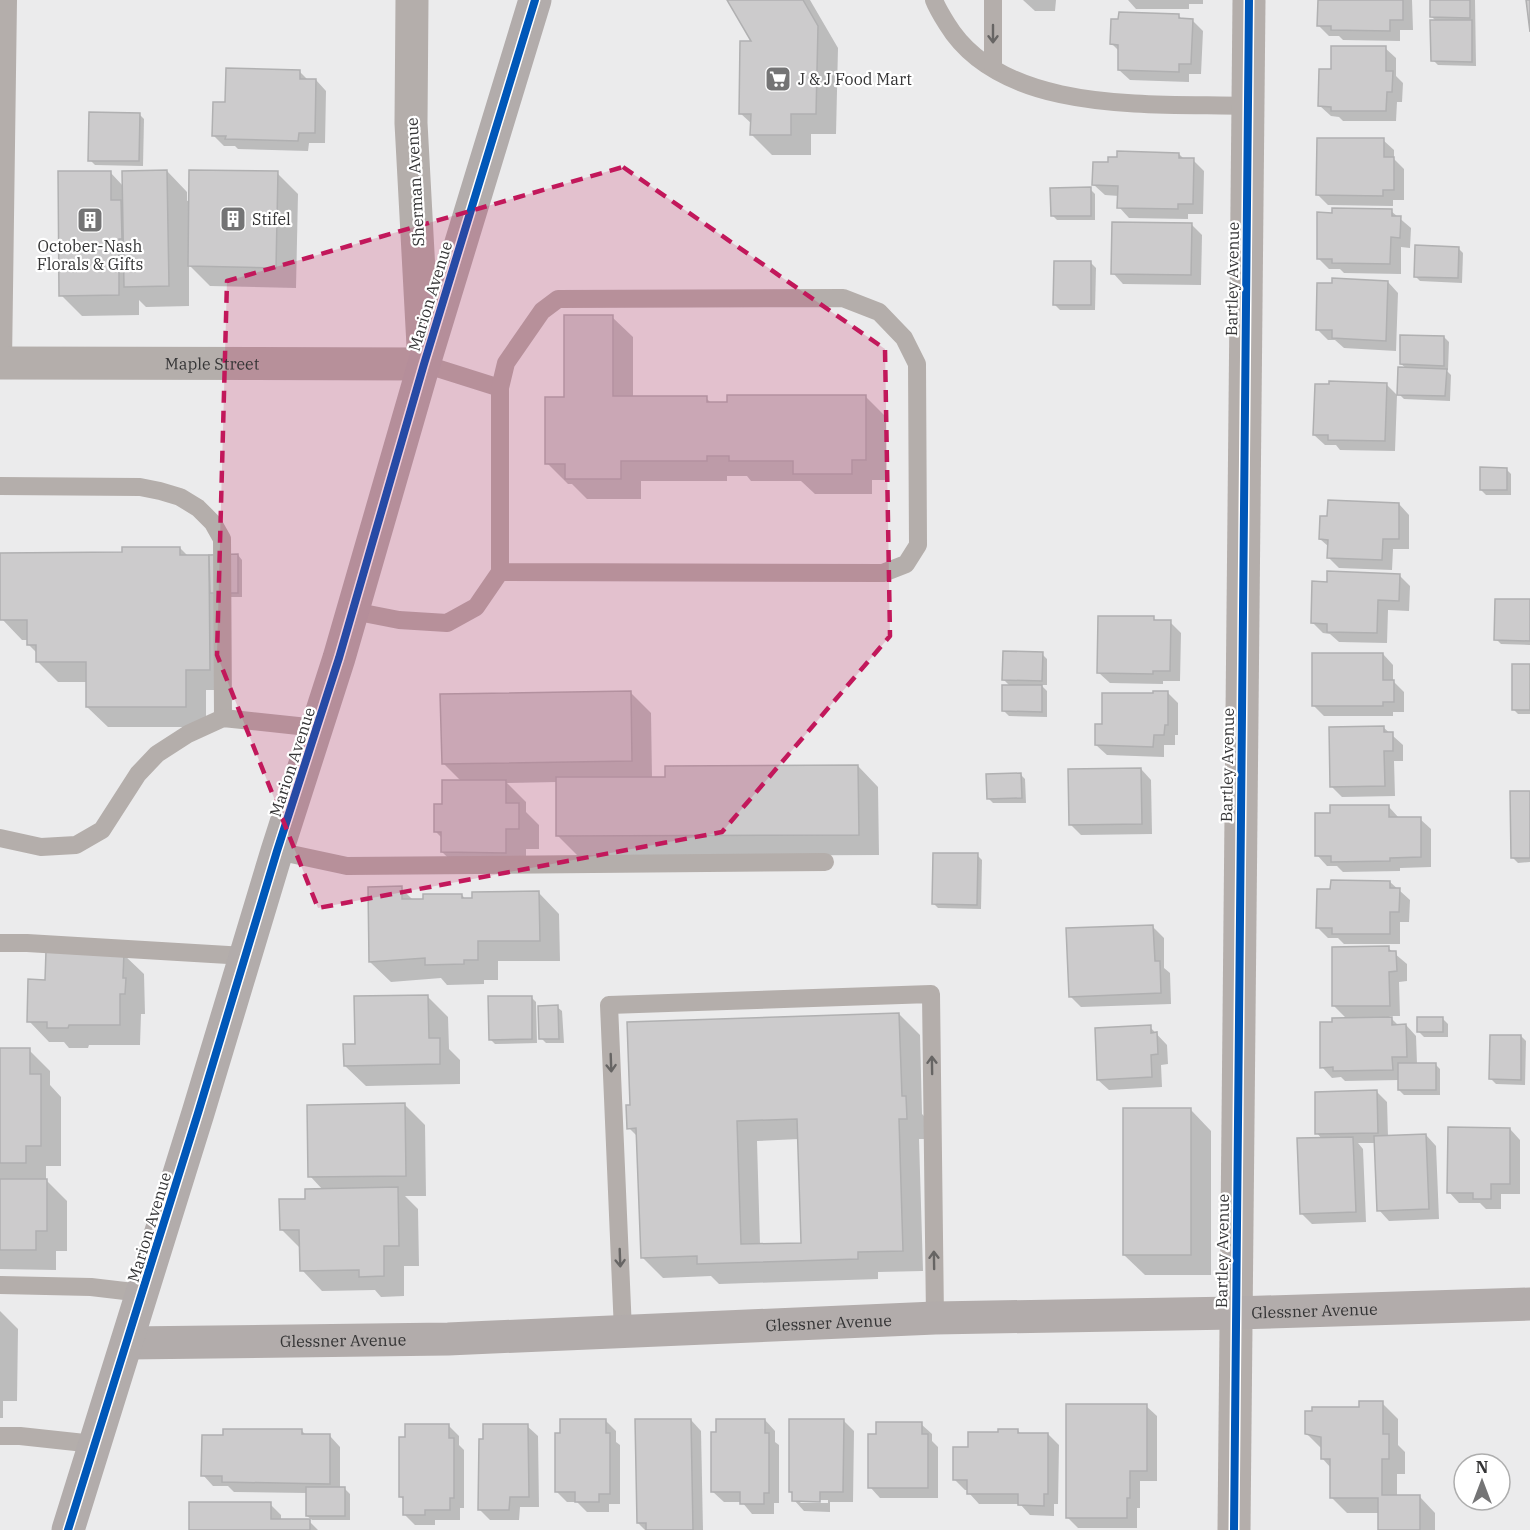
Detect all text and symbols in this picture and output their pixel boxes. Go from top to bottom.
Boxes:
one-way arrow [987,24,999,44]
supermarket icon: J & J Food Mart [763,64,793,94]
place label: J & J Food Mart [798,69,912,89]
street label: Sherman Avenue [402,117,428,247]
building icon: Stifel [218,204,248,234]
building icon: October-Nash Florals & Gifts [75,205,105,235]
place label: Stifel [252,209,291,229]
street label: Bartley Avenue [1221,222,1243,336]
place label: October-Nash Florals & Gifts [37,236,143,274]
street label: Marion Avenue [404,239,456,353]
street label: Maple Street [165,353,260,374]
street label: Marion Avenue [265,705,319,819]
street label: Bartley Avenue [1216,708,1238,822]
one-way arrow [606,1053,617,1073]
one-way arrow [926,1055,938,1075]
street label: Marion Avenue [123,1170,175,1284]
street label: Bartley Avenue [1211,1194,1233,1308]
one-way arrow [614,1248,625,1268]
one-way arrow [929,1250,940,1270]
street label: Glessner Avenue [1251,1299,1378,1322]
street label: Glessner Avenue [765,1310,892,1335]
street label: Glessner Avenue [280,1330,406,1351]
north arrow [1452,1452,1512,1512]
text: N [1476,1457,1488,1477]

